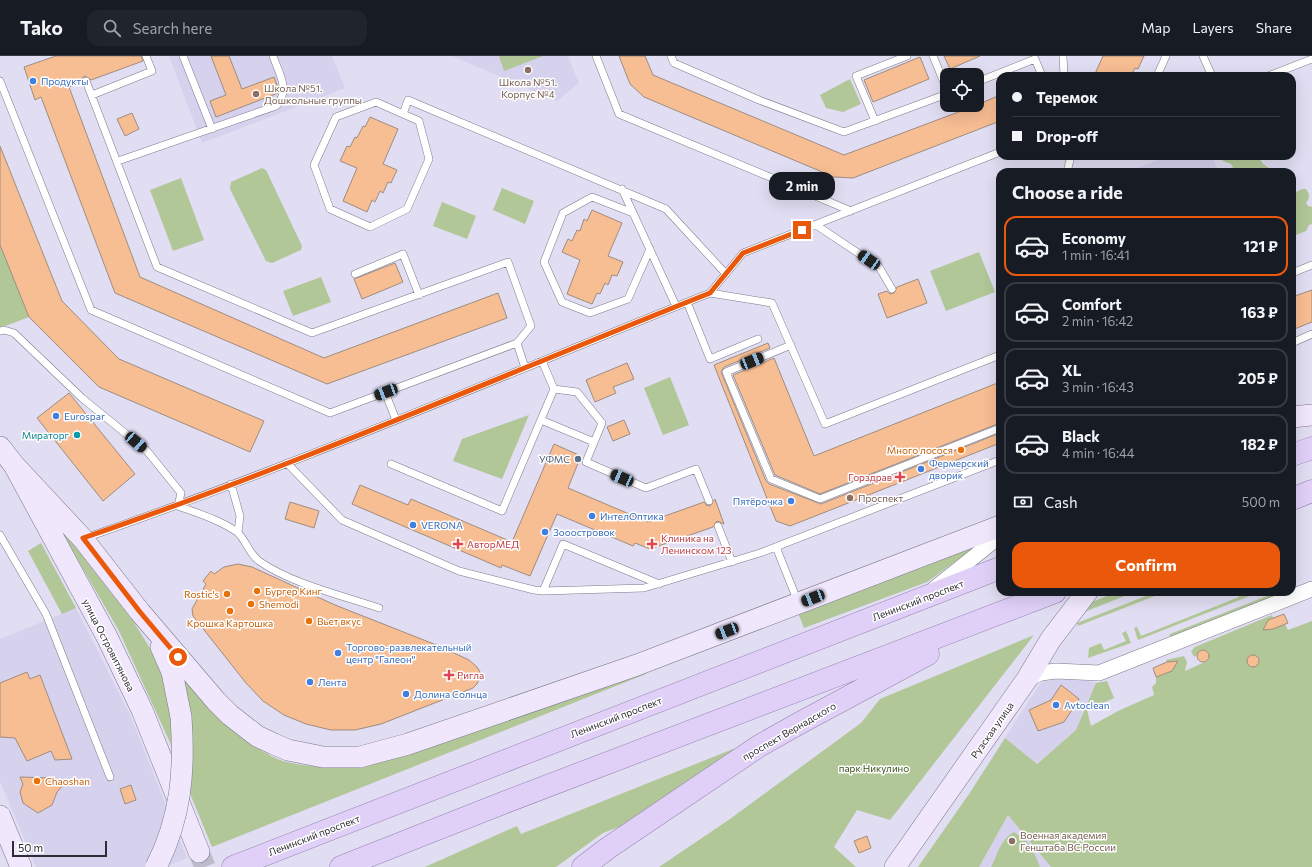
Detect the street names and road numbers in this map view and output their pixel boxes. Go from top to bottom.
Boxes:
street label: Ленинский проспект [871,577,966,623]
street label: улица Островитянова [80,597,138,693]
street label: Ленинский проспект [569,694,664,740]
street label: проспект Вернадского [740,699,838,763]
street label: Рузская улица [968,699,1016,761]
street label: Ленинский проспект [267,812,362,858]

